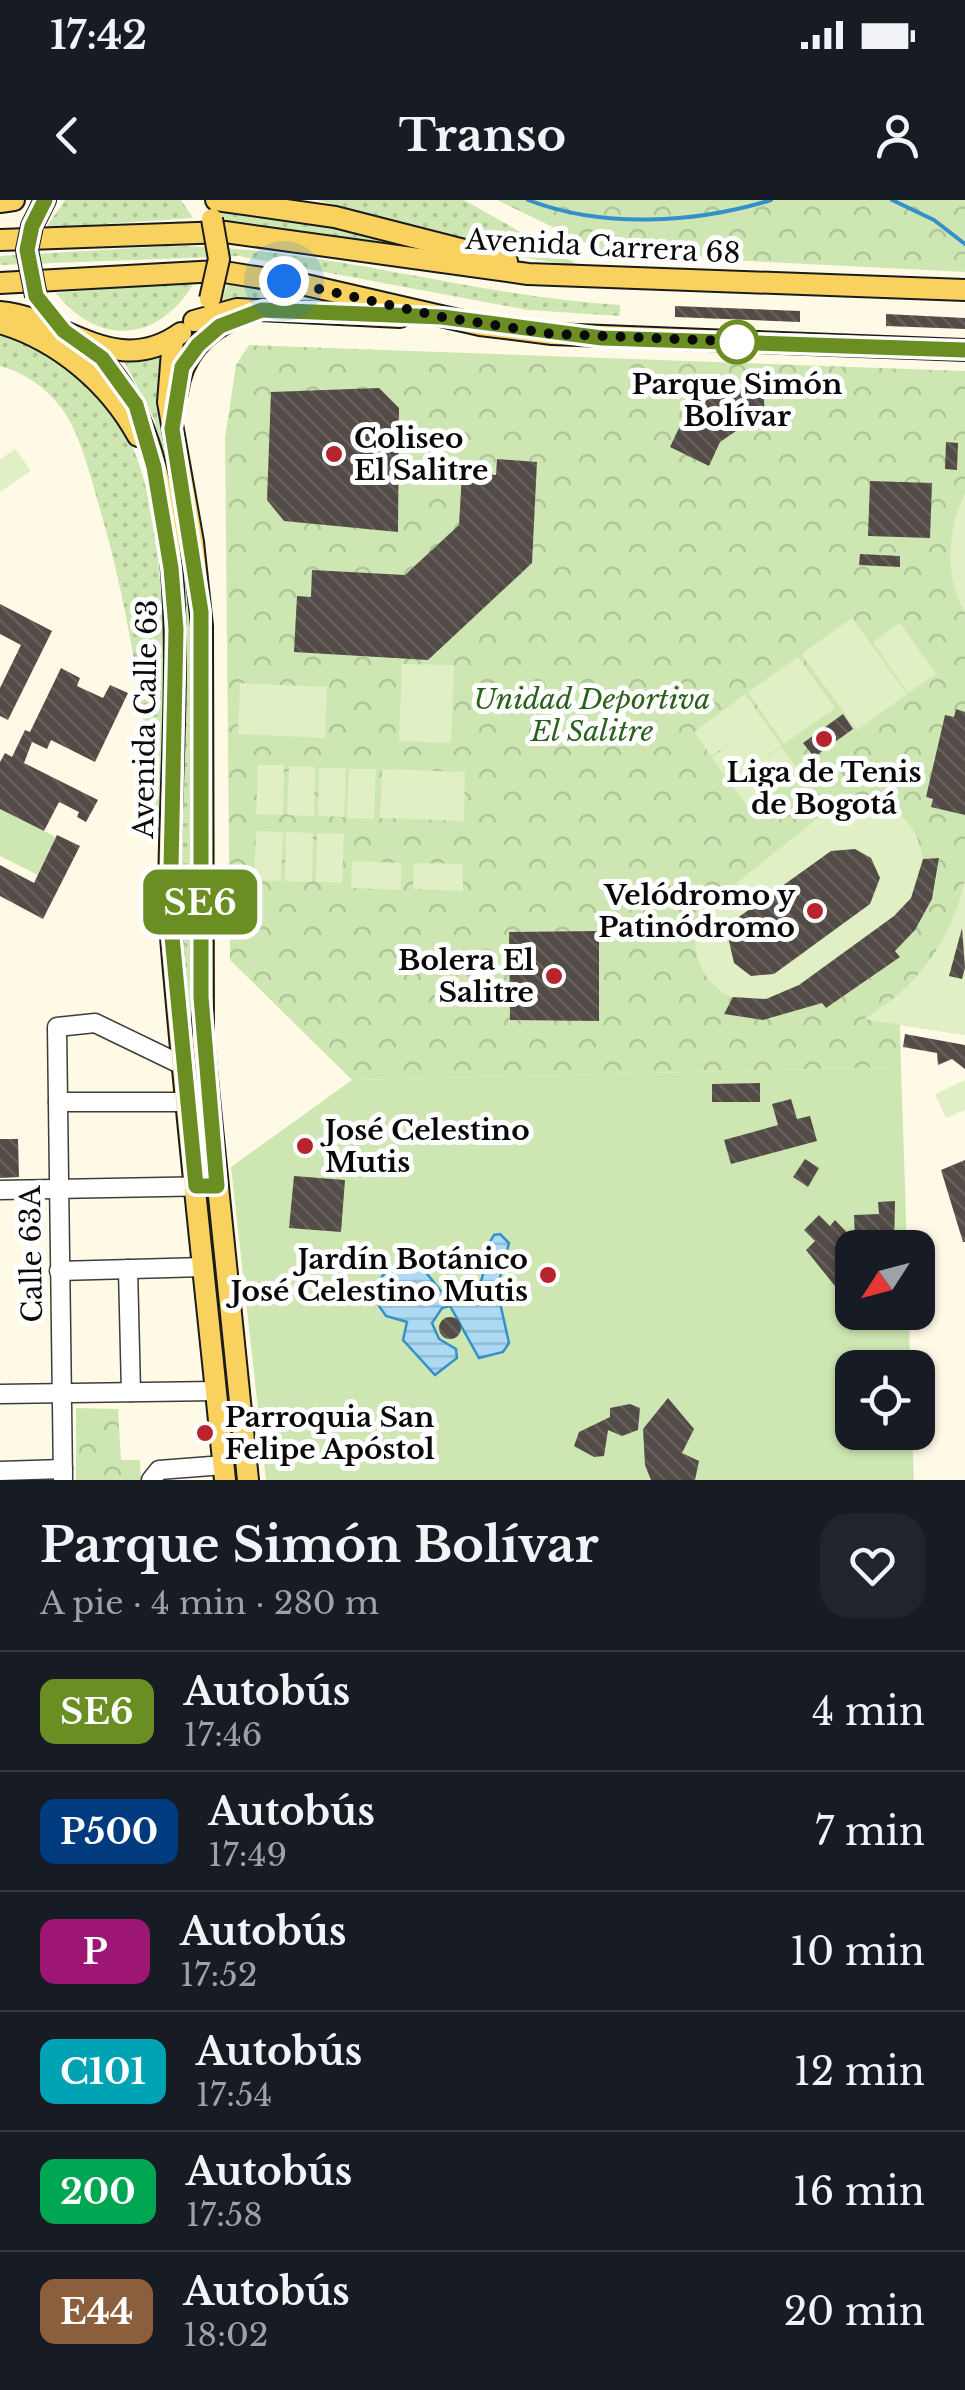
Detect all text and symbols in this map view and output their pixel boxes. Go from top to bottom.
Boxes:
text: 17:42 [50,12,147,59]
text: Transo [399,107,566,163]
icon: back [40,108,95,163]
icon: person [870,108,925,163]
street label: Avenida Carrera 68 [463,222,741,271]
your location [259,256,309,306]
marker: Parque Simón Bolívar [716,321,758,363]
place label: Parque Simón Bolívar [632,367,842,434]
place label: Coliseo El Salitre [354,421,488,488]
marker: Coliseo El Salitre [323,443,345,465]
street label: Avenida Calle 63 [126,599,165,840]
park label: Unidad Deportiva El Salitre [474,682,710,749]
marker: Liga de Tenis de Bogotá [813,728,835,750]
place label: Liga de Tenis de Bogotá [726,755,922,822]
line badge: SE6 [142,870,258,934]
place label: Velódromo y Patinódromo [598,878,796,945]
text: SE6 [163,881,237,924]
marker: Velódromo y Patinódromo [804,900,826,922]
place label: Bolera El Salitre [398,943,534,1010]
marker: Bolera El Salitre [543,965,565,987]
place label: José Celestino Mutis [320,1113,530,1180]
marker: José Celestino Mutis [294,1135,316,1157]
street label: Calle 63A [13,1185,50,1323]
north arrow [835,1230,935,1330]
map controls [835,1230,935,1450]
place label: Jardín Botánico José Celestino Mutis [226,1242,528,1309]
marker: Jardín Botánico José Celestino Mutis [537,1264,559,1286]
button: locate [835,1350,935,1450]
place label: Parroquia San Felipe Apóstol [225,1400,435,1467]
marker: Parroquia San Felipe Apóstol [194,1422,216,1444]
button: heart [820,1513,925,1618]
text: Parque Simón Bolívar [40,1515,599,1575]
text: A pie · 4 min · 280 m [40,1583,379,1623]
text: Autobús [184,1668,350,1715]
text: 4 min [812,1688,925,1735]
text: SE6 [60,1690,134,1733]
text: 17:46 [184,1715,262,1755]
text: Autobús [208,1788,375,1835]
text: 7 min [815,1808,925,1855]
text: P500 [60,1810,158,1853]
text: 17:49 [208,1835,287,1875]
text: Autobús [180,1908,347,1955]
text: 10 min [790,1928,925,1975]
text: P [82,1930,108,1973]
text: 17:52 [180,1955,257,1995]
text: Autobús [196,2028,362,2075]
text: 12 min [794,2048,925,2095]
text: C101 [60,2050,146,2093]
text: 17:54 [196,2075,272,2115]
text: Autobús [186,2148,352,2195]
text: 16 min [793,2168,925,2215]
text: 200 [60,2170,136,2213]
text: 17:58 [186,2195,263,2235]
text: Autobús [183,2268,350,2315]
text: 20 min [784,2288,925,2335]
text: E44 [60,2290,133,2333]
text: 18:02 [183,2315,269,2355]

